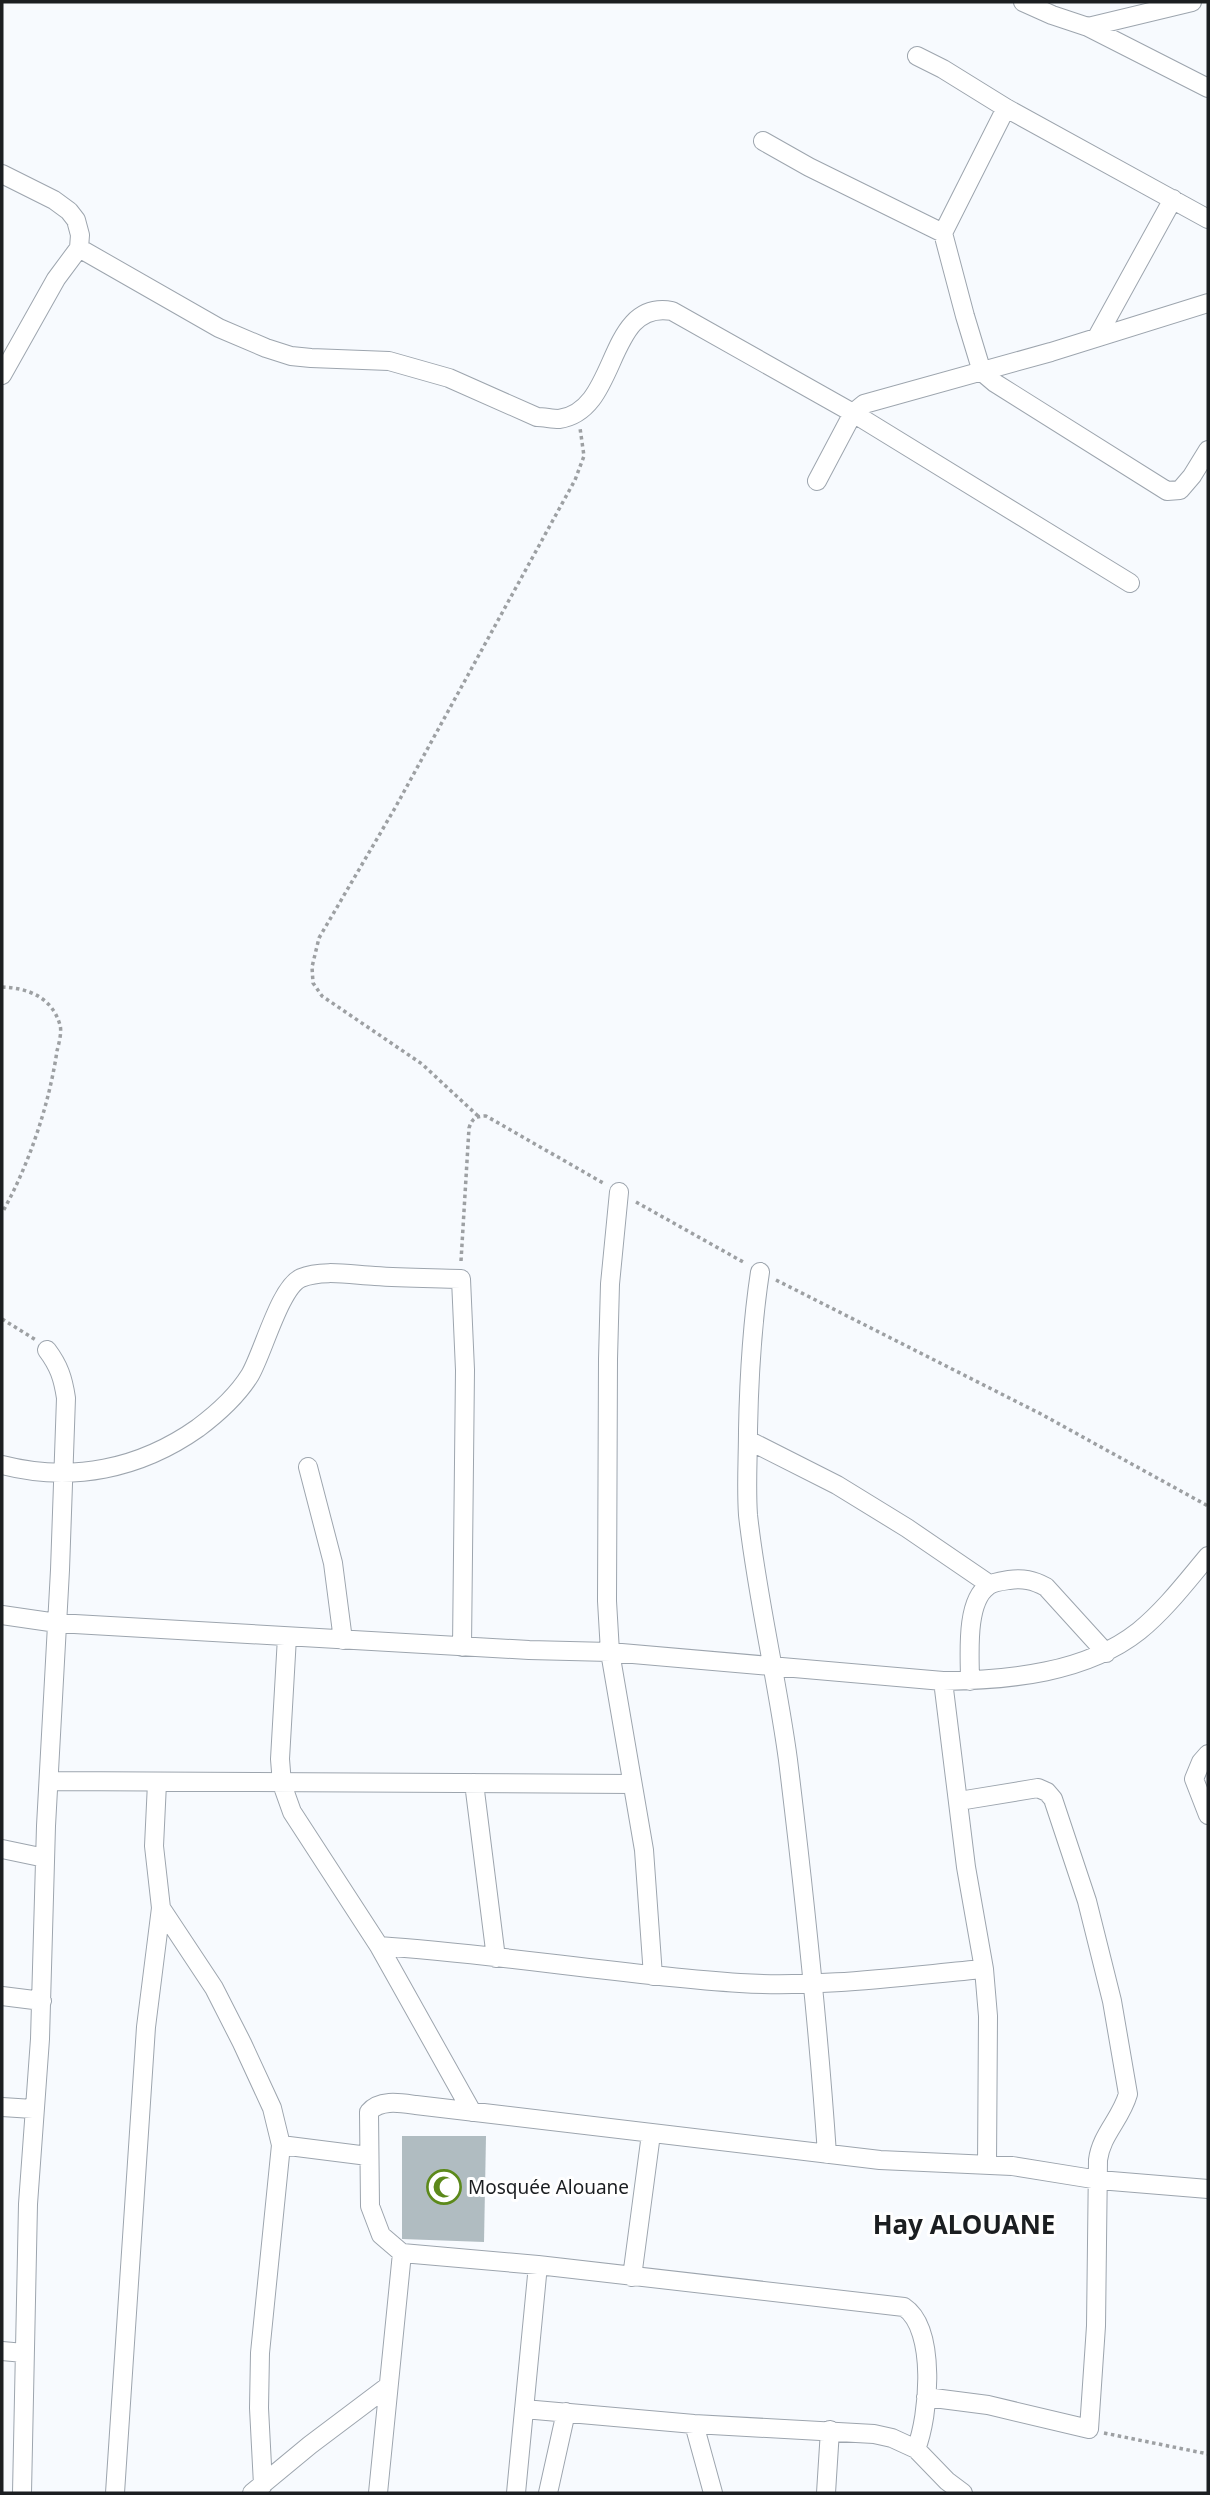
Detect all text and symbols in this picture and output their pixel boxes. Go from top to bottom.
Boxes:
mosque icon: Mosquée Alouane [425,2168,463,2206]
place label: Mosquée Alouane [468,2174,629,2200]
district label: Hay ALOUANE [873,2206,1055,2242]

